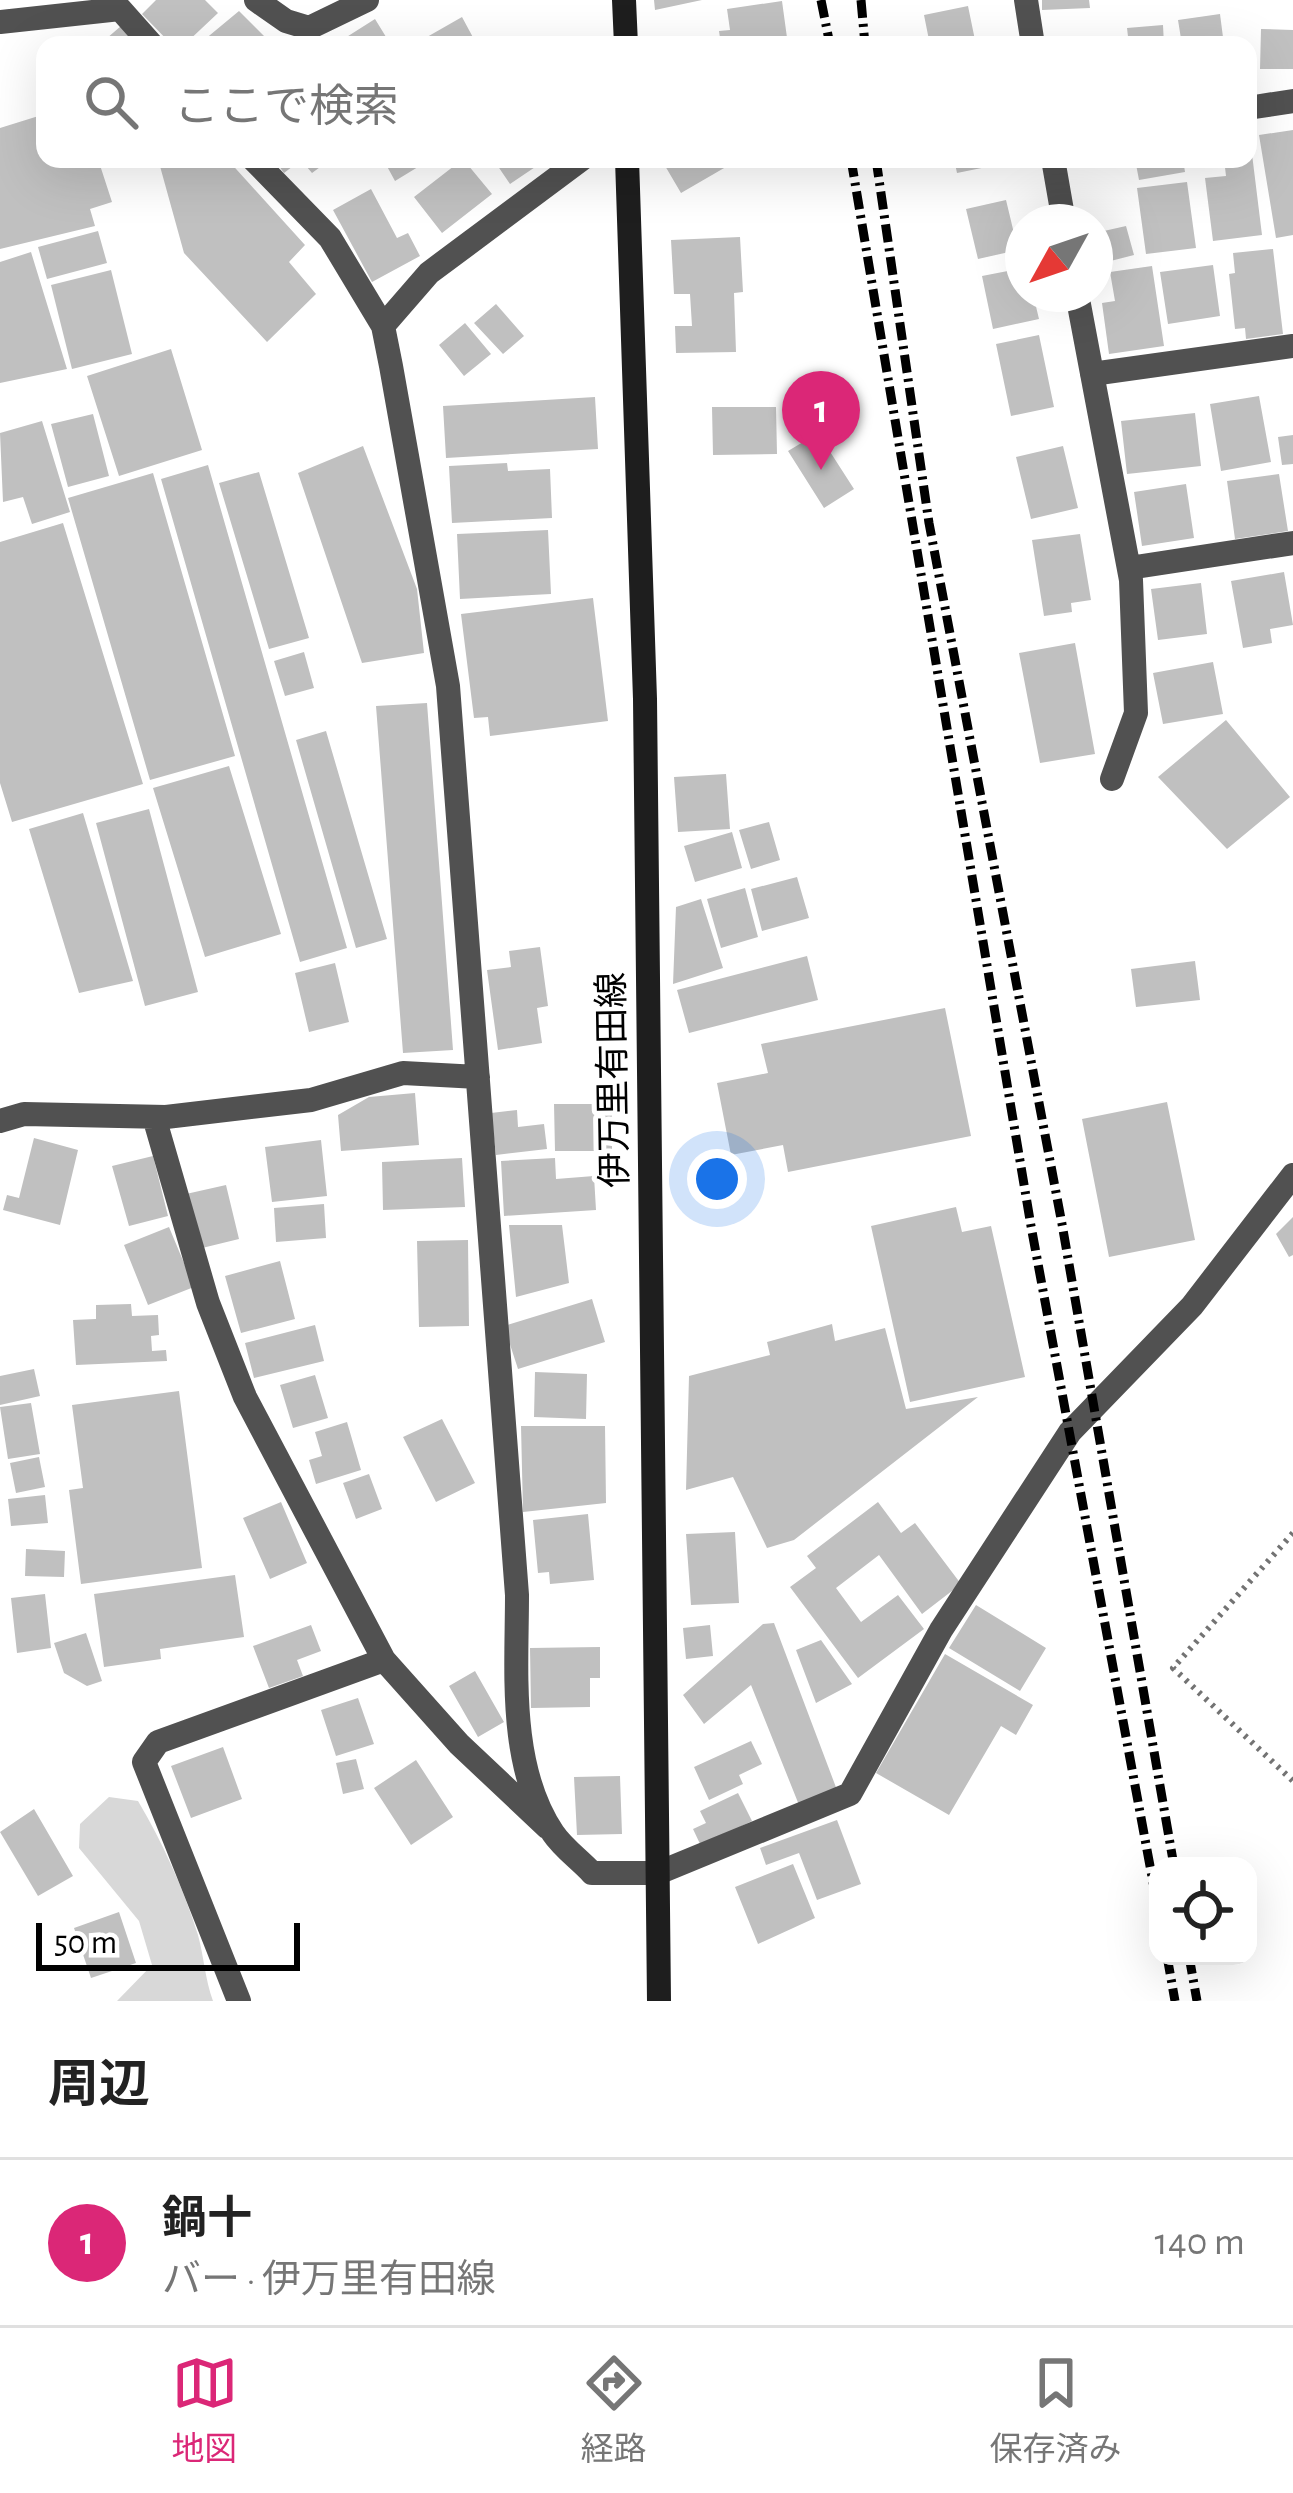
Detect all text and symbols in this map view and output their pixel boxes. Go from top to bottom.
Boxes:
search box [36,36,1257,168]
icon: search [78,69,144,135]
text: ここで検索 [174,85,399,130]
north arrow [1005,204,1113,312]
pin: 1 [782,371,860,470]
street label: 伊万里有田線 [592,972,634,1188]
your location [687,1149,747,1209]
map controls [1149,1857,1257,1965]
button: locate [1149,1857,1257,1965]
scale bar [36,1917,300,1970]
text: 50 m [54,1927,117,1960]
text: 周辺 [48,2060,150,2111]
text: 鍋十 [162,2197,252,2242]
text: 1 [80,2223,94,2262]
text: 140 m [1155,2223,1245,2262]
text: バー · 伊万里有田線 [162,2261,496,2300]
tab: 地図 [172,2350,238,2471]
tab: 経路 [581,2350,647,2471]
tab: 保存済み [990,2350,1122,2471]

